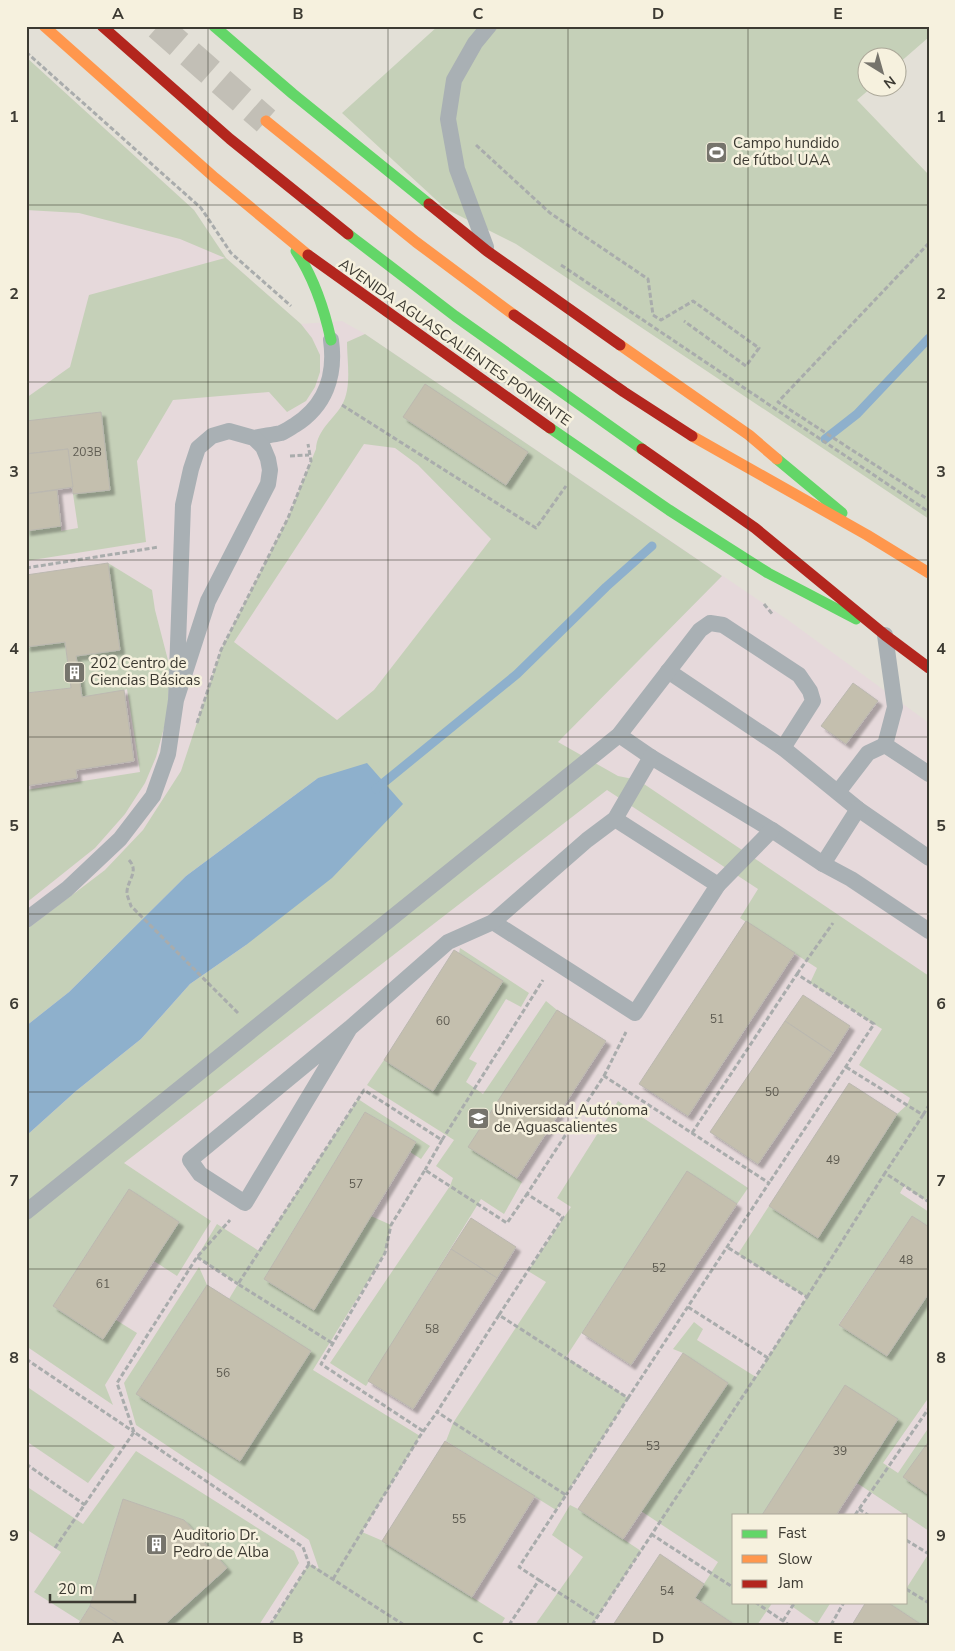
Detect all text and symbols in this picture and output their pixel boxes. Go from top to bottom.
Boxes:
text: A [112,3,124,25]
text: B [292,3,304,25]
text: C [473,3,484,25]
text: D [652,3,664,25]
text: E [833,3,843,25]
north arrow [858,48,908,98]
text: N [880,71,899,93]
text: 1 [9,106,19,128]
text: 1 [936,106,946,128]
place label: Campo hundido de fútbol UAA [733,133,839,170]
sports icon: Campo hundido de fútbol UAA [705,140,729,164]
street label: AVENIDA AGUASCALIENTES PONIENTE [335,254,575,430]
text: 2 [9,283,19,305]
text: 2 [936,283,946,305]
house number: 203B [72,444,102,460]
text: 3 [9,461,19,483]
text: 3 [936,461,946,483]
text: 4 [9,638,19,660]
text: 4 [936,638,946,660]
place label: 202 Centro de Ciencias Básicas [90,653,200,690]
building icon: 202 Centro de Ciencias Básicas [62,660,86,684]
text: 5 [9,815,19,837]
text: 5 [936,815,946,837]
text: 6 [9,993,19,1015]
text: 6 [936,993,946,1015]
house number: 51 [710,1011,724,1027]
house number: 60 [436,1013,450,1029]
house number: 50 [765,1084,779,1100]
place label: Universidad Autónoma de Aguascalientes [494,1100,648,1137]
school or university icon: Universidad Autónoma de Aguascalientes [466,1107,490,1131]
house number: 49 [826,1152,840,1168]
text: 7 [9,1170,19,1192]
text: 7 [936,1170,946,1192]
house number: 57 [349,1176,363,1192]
house number: 48 [899,1252,913,1268]
house number: 52 [652,1260,666,1276]
house number: 61 [96,1276,110,1292]
house number: 58 [425,1321,439,1337]
text: 8 [9,1347,19,1369]
text: 8 [936,1347,946,1369]
house number: 56 [216,1365,230,1381]
house number: 53 [646,1438,660,1454]
house number: 39 [833,1443,847,1459]
house number: 55 [452,1511,466,1527]
legend [732,1514,908,1604]
text: Fast [778,1523,807,1543]
text: 9 [9,1525,19,1547]
place label: Auditorio Dr. Pedro de Alba [173,1525,269,1562]
text: 9 [936,1525,946,1547]
building icon: Auditorio Dr. Pedro de Alba [145,1532,169,1556]
text: Slow [778,1549,813,1569]
scale bar [50,1571,135,1603]
text: Jam [777,1573,804,1593]
text: 20 m [58,1579,93,1599]
house number: 54 [660,1583,674,1599]
text: A [112,1627,124,1649]
text: B [292,1627,304,1649]
text: C [473,1627,484,1649]
text: D [652,1627,664,1649]
text: E [833,1627,843,1649]

